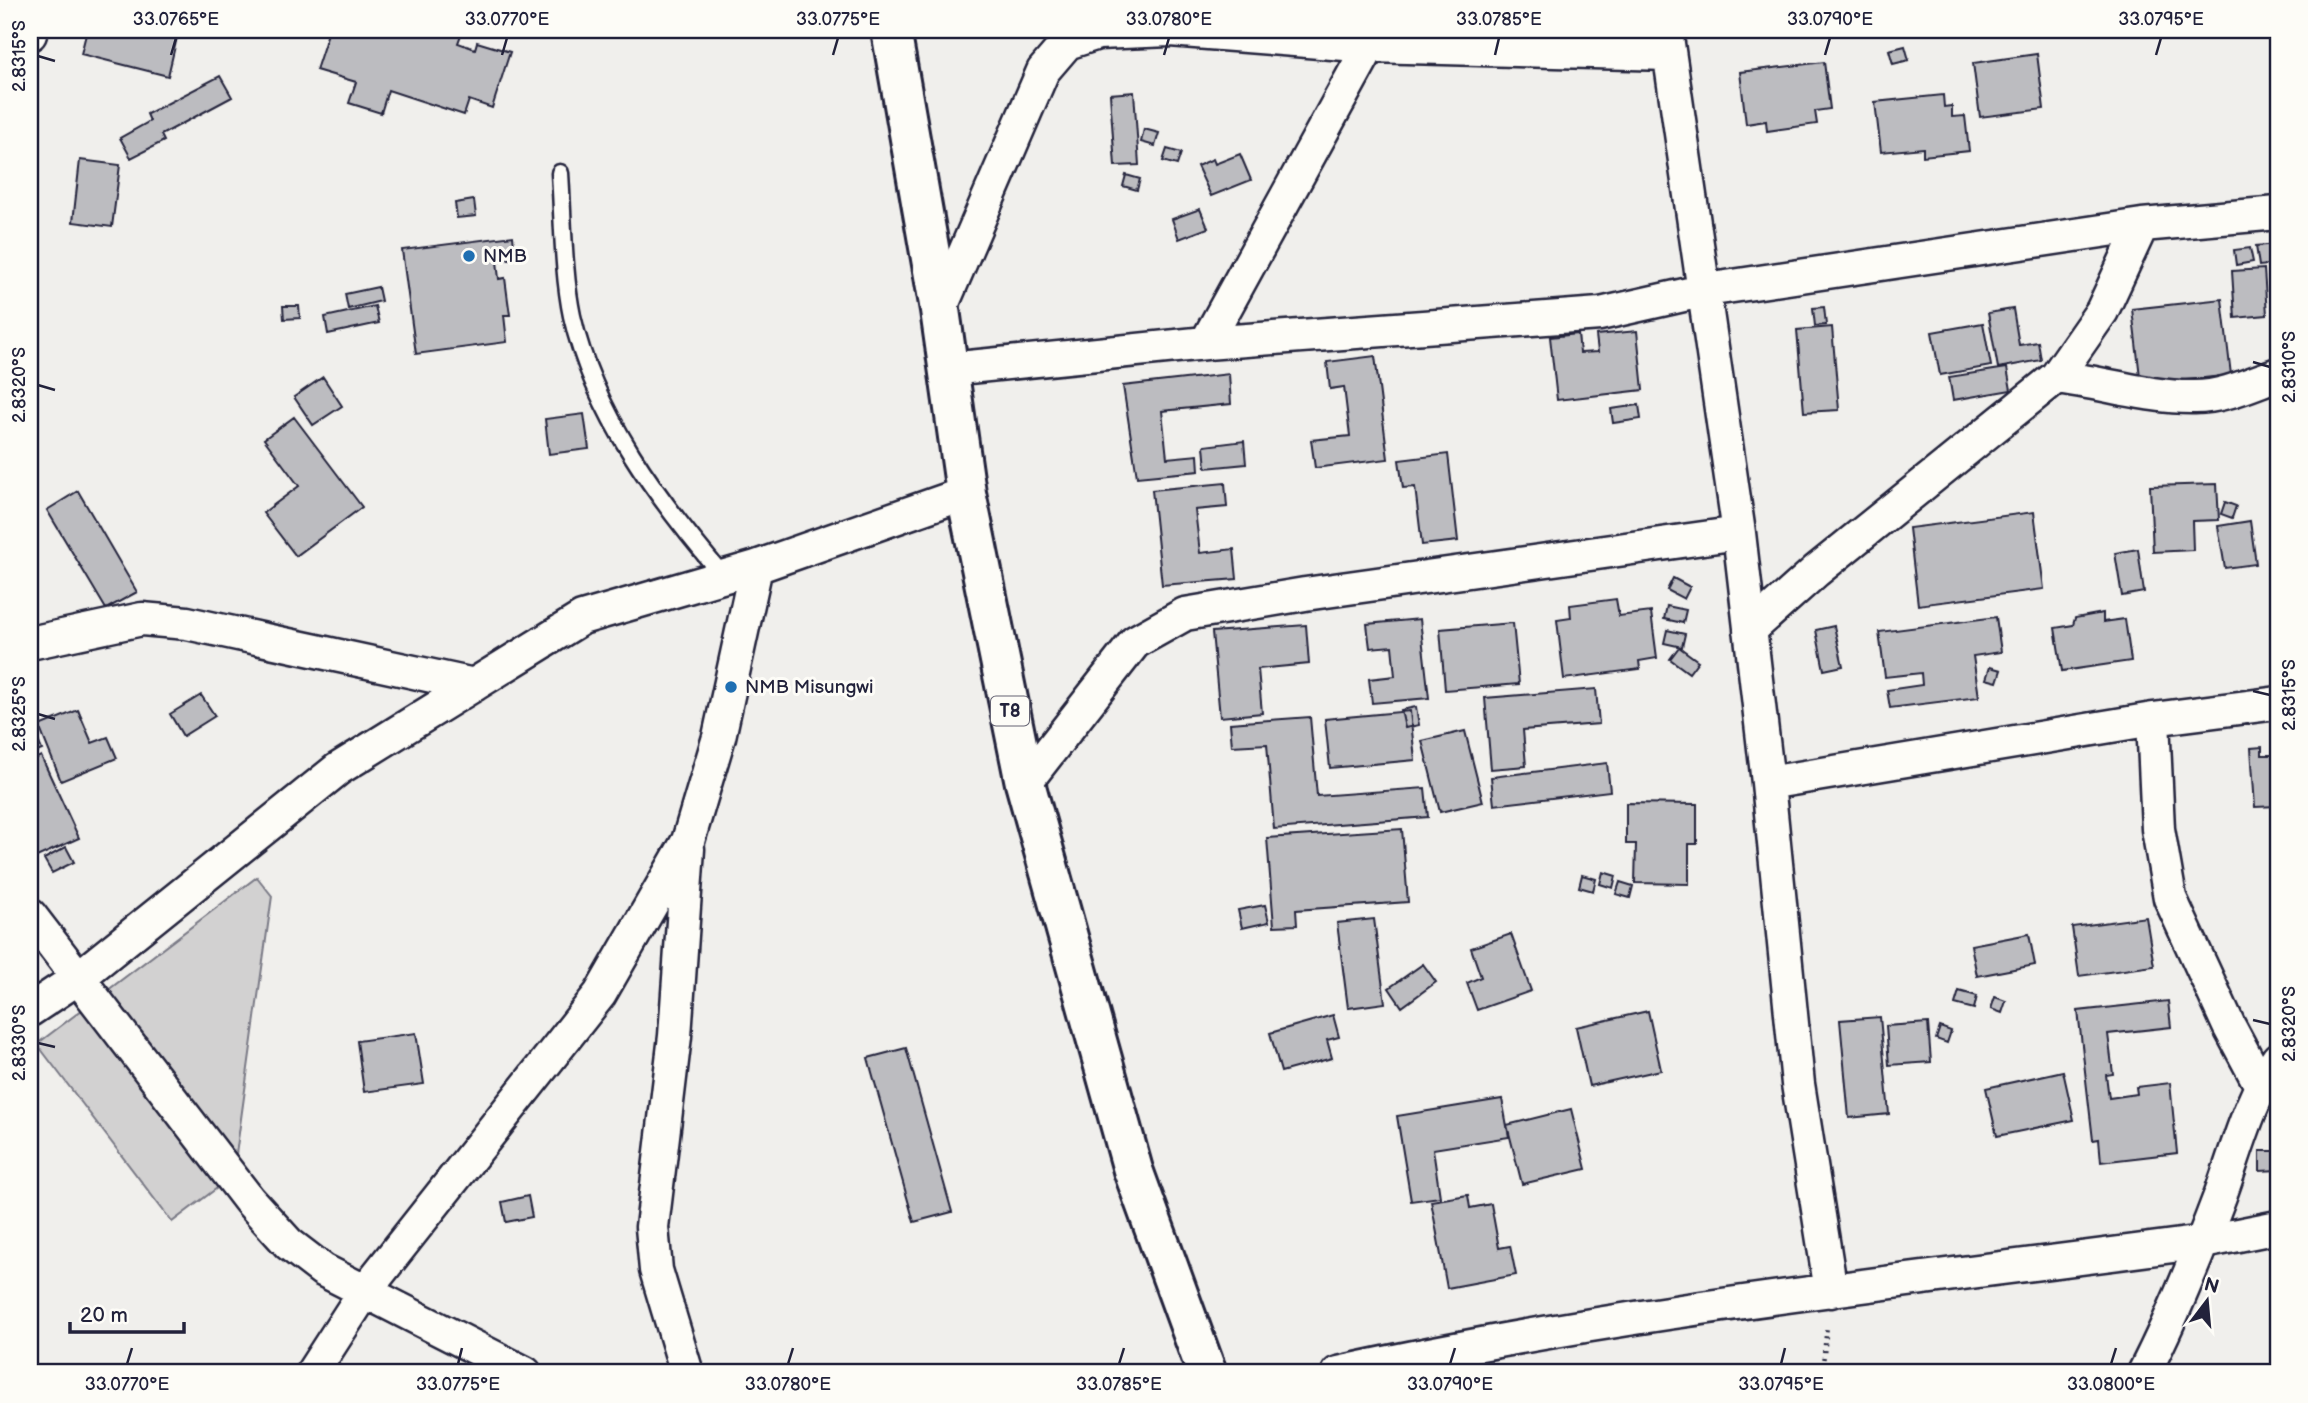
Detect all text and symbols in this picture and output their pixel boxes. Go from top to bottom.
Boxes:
text: 33.0765°E [133,9,219,30]
text: 33.0770°E [465,9,549,30]
text: 33.0775°E [796,9,880,30]
text: 33.0780°E [1126,9,1212,30]
text: 33.0785°E [1456,9,1542,30]
text: 33.0790°E [1787,9,1873,30]
text: 33.0795°E [2118,9,2204,30]
text: 2.8315°S [9,20,30,92]
place label: NMB [483,245,527,268]
marker: NMB [461,248,477,264]
text: 2.8310°S [2279,331,2300,403]
text: 2.8320°S [9,347,30,423]
text: 2.8315°S [2279,659,2300,731]
text: 2.8325°S [9,676,30,752]
place label: NMB Misungwi [745,676,874,699]
marker: NMB Misungwi [723,679,739,695]
road number: T8 [991,696,1029,726]
text: 2.8320°S [2279,986,2300,1062]
text: 2.8330°S [9,1005,30,1081]
north arrow [2172,1266,2242,1336]
text: N [2201,1273,2221,1299]
scale bar [70,1291,184,1335]
text: 20 m [80,1303,128,1328]
text: 33.0770°E [85,1374,169,1395]
text: 33.0775°E [416,1374,500,1395]
text: 33.0780°E [745,1374,831,1395]
text: 33.0785°E [1076,1374,1162,1395]
text: 33.0790°E [1407,1374,1493,1395]
text: 33.0795°E [1738,1374,1824,1395]
text: 33.0800°E [2067,1374,2155,1395]

